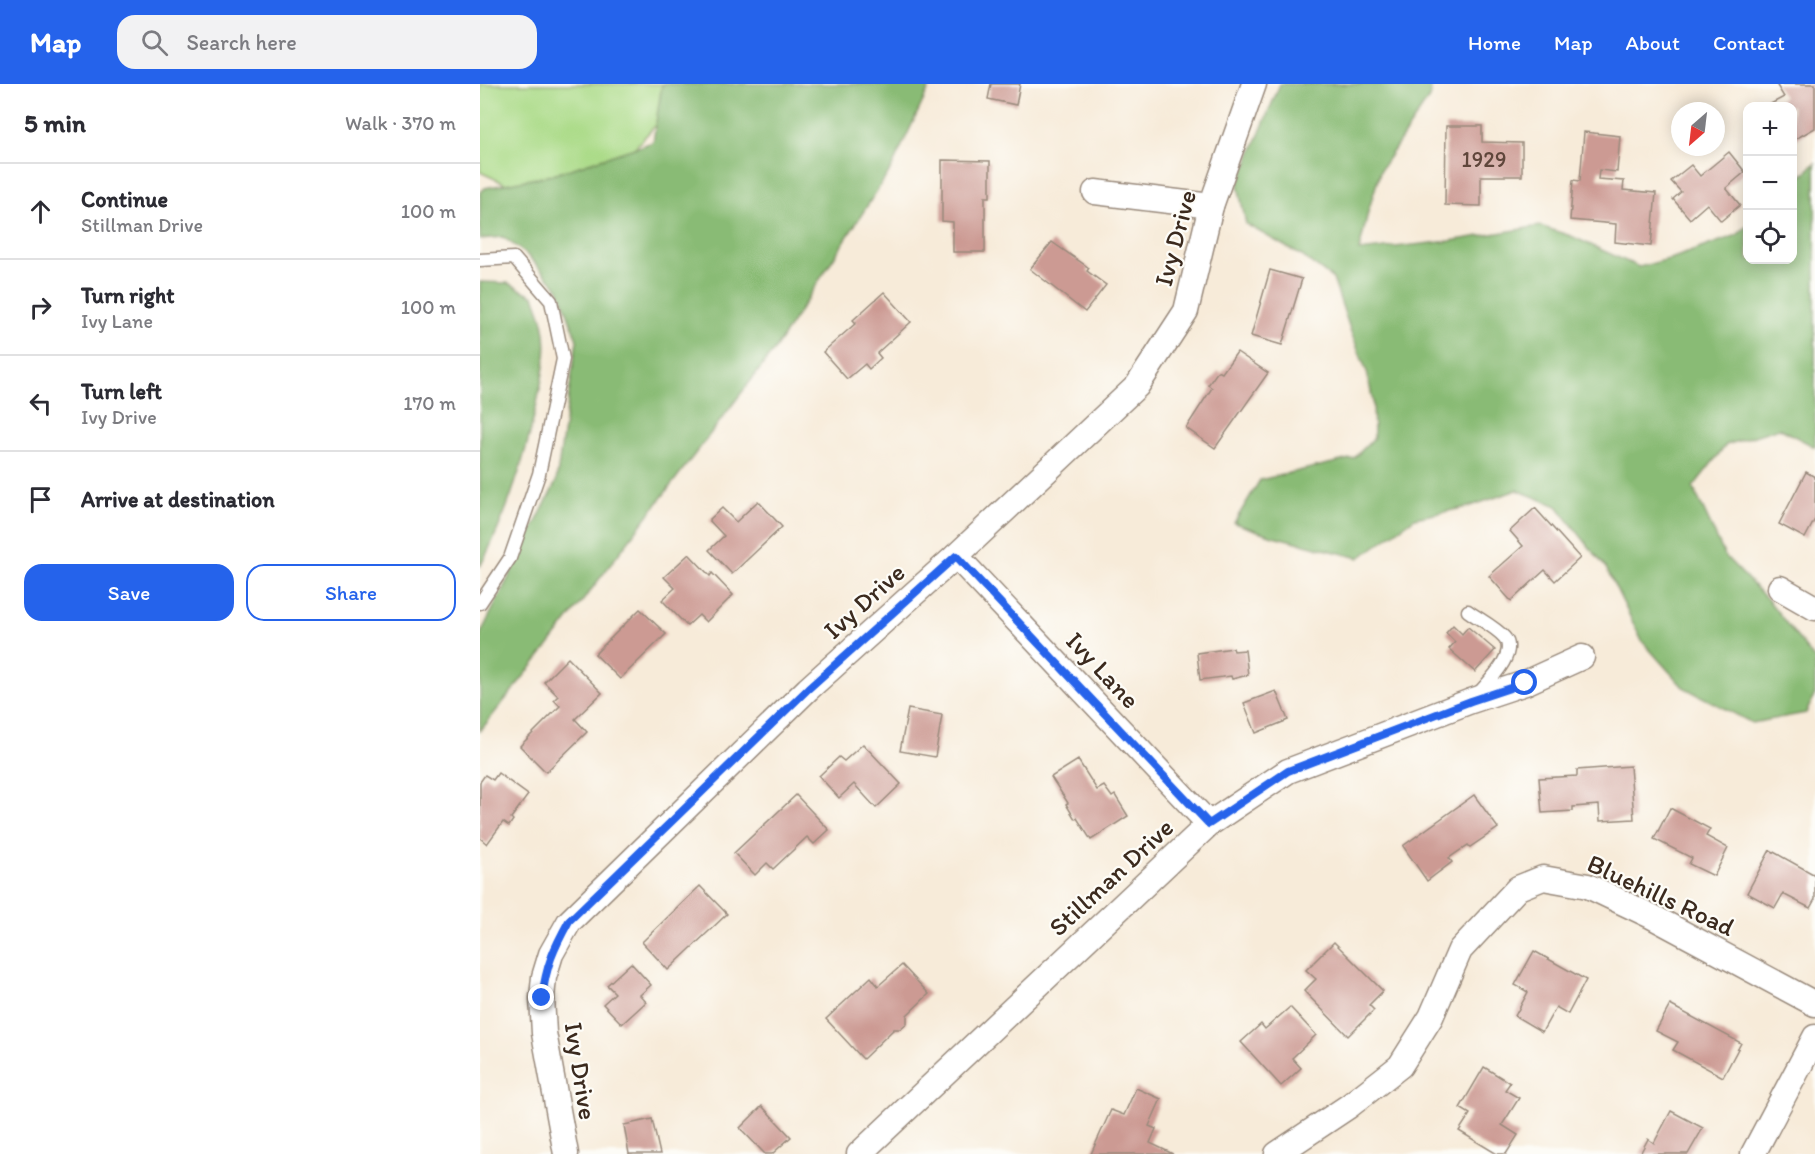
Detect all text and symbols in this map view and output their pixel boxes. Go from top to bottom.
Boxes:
search box [117,15,537,69]
text: Map [30,25,81,59]
icon: search [138,26,171,59]
text: Search here [186,29,297,56]
text: Home [1468,30,1521,55]
text: Map [1554,30,1593,55]
text: About [1626,30,1680,55]
text: Contact [1713,30,1785,55]
north arrow [1671,102,1725,156]
map controls [1743,102,1797,264]
button: + [1743,102,1797,156]
text: 5 min [24,107,86,139]
text: Walk · 370 m [345,111,456,135]
house number: 1929 [1462,146,1506,173]
button: − [1743,156,1797,210]
text: Continue [81,186,168,213]
street label: Ivy Drive [1147,186,1203,290]
icon: ahead [24,195,57,228]
text: 100 m [401,199,456,223]
button: locate [1743,210,1797,264]
text: Stillman Drive [81,213,203,237]
text: Turn right [81,282,175,309]
icon: right [24,291,57,324]
text: 100 m [401,295,456,319]
text: Ivy Lane [81,309,153,333]
text: Turn left [81,378,162,405]
icon: left [24,387,57,420]
text: 170 m [403,391,456,415]
text: Ivy Drive [81,405,157,429]
icon: arrive [24,483,57,516]
text: Arrive at destination [81,486,275,513]
street label: Ivy Drive [817,556,911,646]
button: Save [24,564,234,621]
button: Share [246,564,456,621]
street label: Ivy Lane [1059,625,1147,715]
route start [1511,669,1537,695]
street label: Stillman Drive [1042,811,1180,943]
street label: Bluehills Road [1582,847,1740,943]
route end [528,984,554,1010]
street label: Ivy Drive [558,1020,604,1122]

